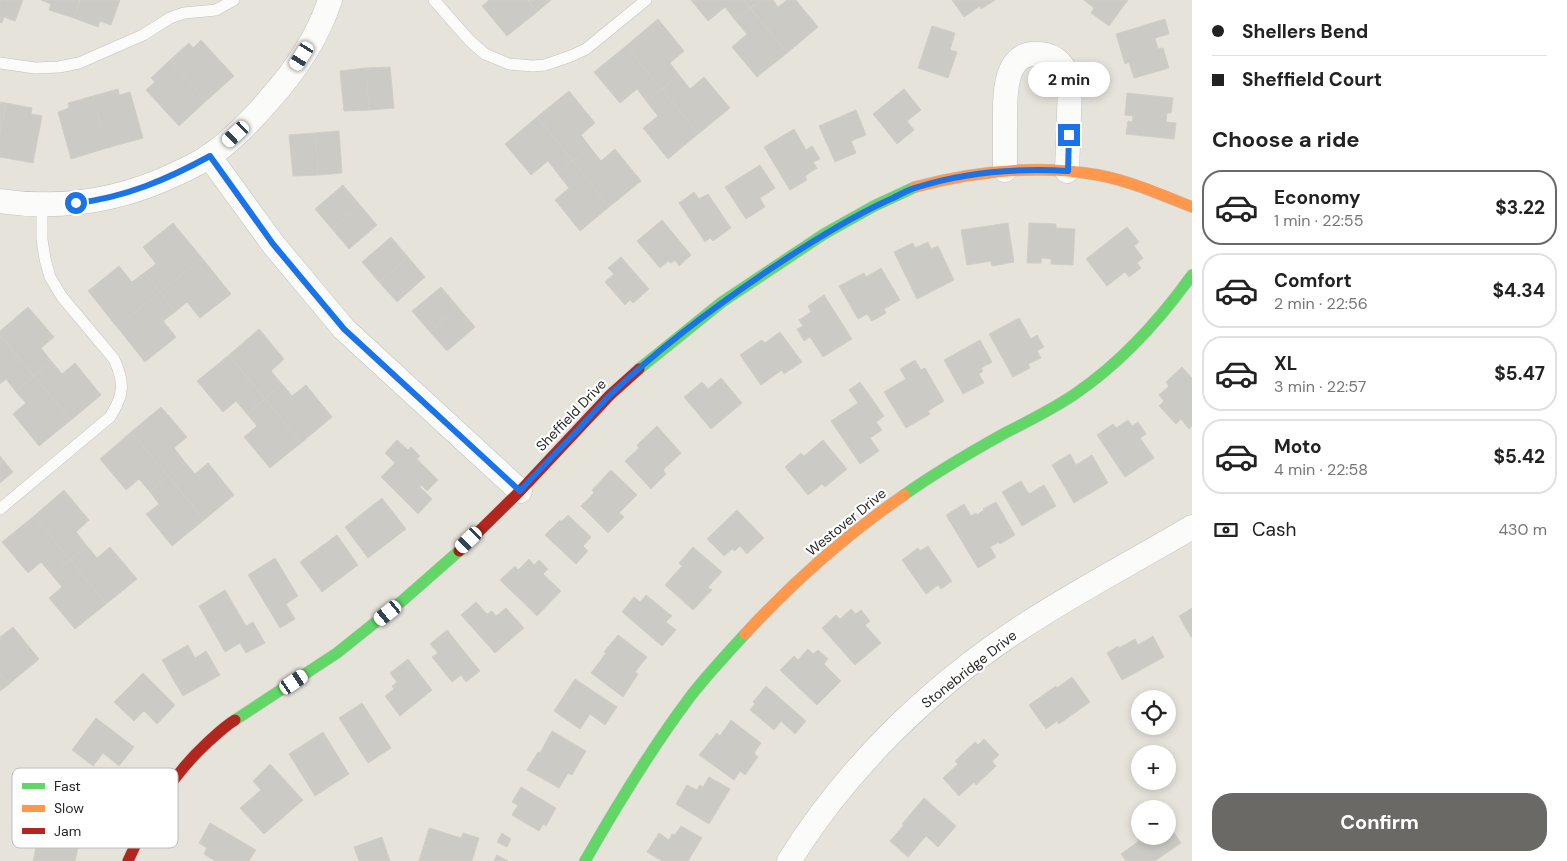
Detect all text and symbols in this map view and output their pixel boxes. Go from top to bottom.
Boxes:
text: Shellers Bend [1242,19,1368,44]
car [287,39,316,73]
callout: 2 min [1028,62,1110,98]
text: Sheffield Court [1242,67,1382,92]
text: 2 min [1048,69,1090,90]
car [219,118,252,150]
route end [1058,124,1080,146]
text: Choose a ride [1212,125,1360,154]
icon: car [1214,185,1259,230]
text: Economy [1274,185,1361,210]
route start [65,192,87,214]
text: $3.22 [1495,195,1545,220]
text: 1 min · 22:55 [1274,210,1363,231]
icon: car [1214,268,1259,313]
text: Comfort [1274,268,1352,293]
text: $4.34 [1493,278,1545,303]
text: 2 min · 22:56 [1274,293,1368,314]
icon: car [1214,351,1259,396]
text: XL [1274,351,1297,376]
text: $5.47 [1494,361,1545,386]
street label: Sheffield Drive [532,375,610,455]
text: 3 min · 22:57 [1274,376,1366,397]
icon: car [1214,434,1259,479]
text: Moto [1274,434,1322,459]
text: $5.42 [1494,444,1545,469]
text: 4 min · 22:58 [1274,459,1368,480]
street label: Westover Drive [802,484,890,560]
icon: cash [1212,516,1240,544]
text: Cash [1252,517,1296,542]
text: 430 m [1498,519,1547,540]
car [452,524,485,556]
car [371,598,404,628]
street label: Stonebridge Drive [918,626,1020,712]
car [277,667,310,697]
map controls [1131,690,1176,845]
button: locate [1131,690,1176,735]
button: + [1131,745,1176,790]
legend [12,768,178,848]
text: Fast [54,777,81,795]
button: Confirm [1212,793,1547,851]
text: Slow [54,799,84,817]
button: − [1131,800,1176,845]
text: Jam [54,822,81,840]

